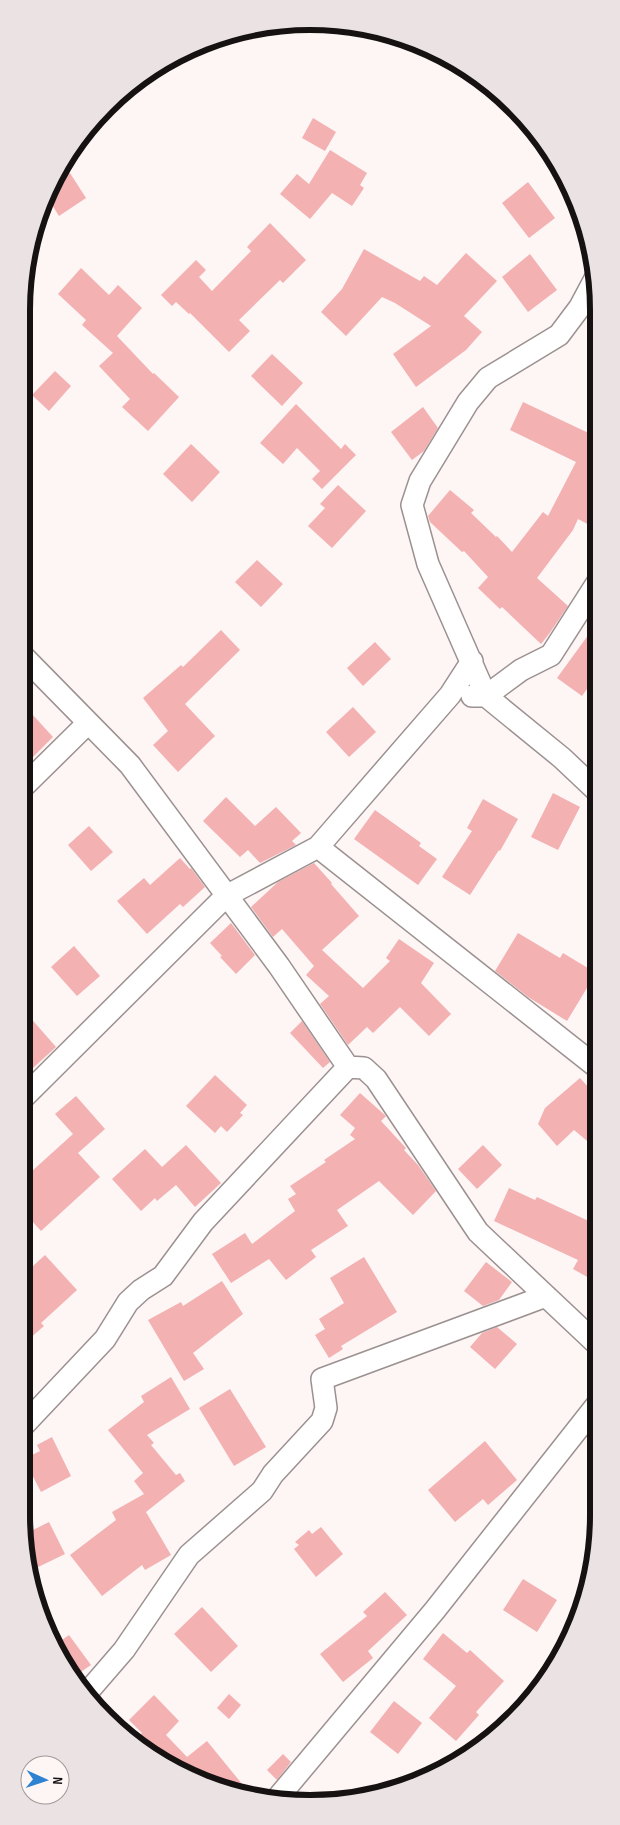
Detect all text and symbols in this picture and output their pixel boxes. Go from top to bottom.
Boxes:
north arrow [20,1755,70,1805]
text: N [49,1776,66,1785]

